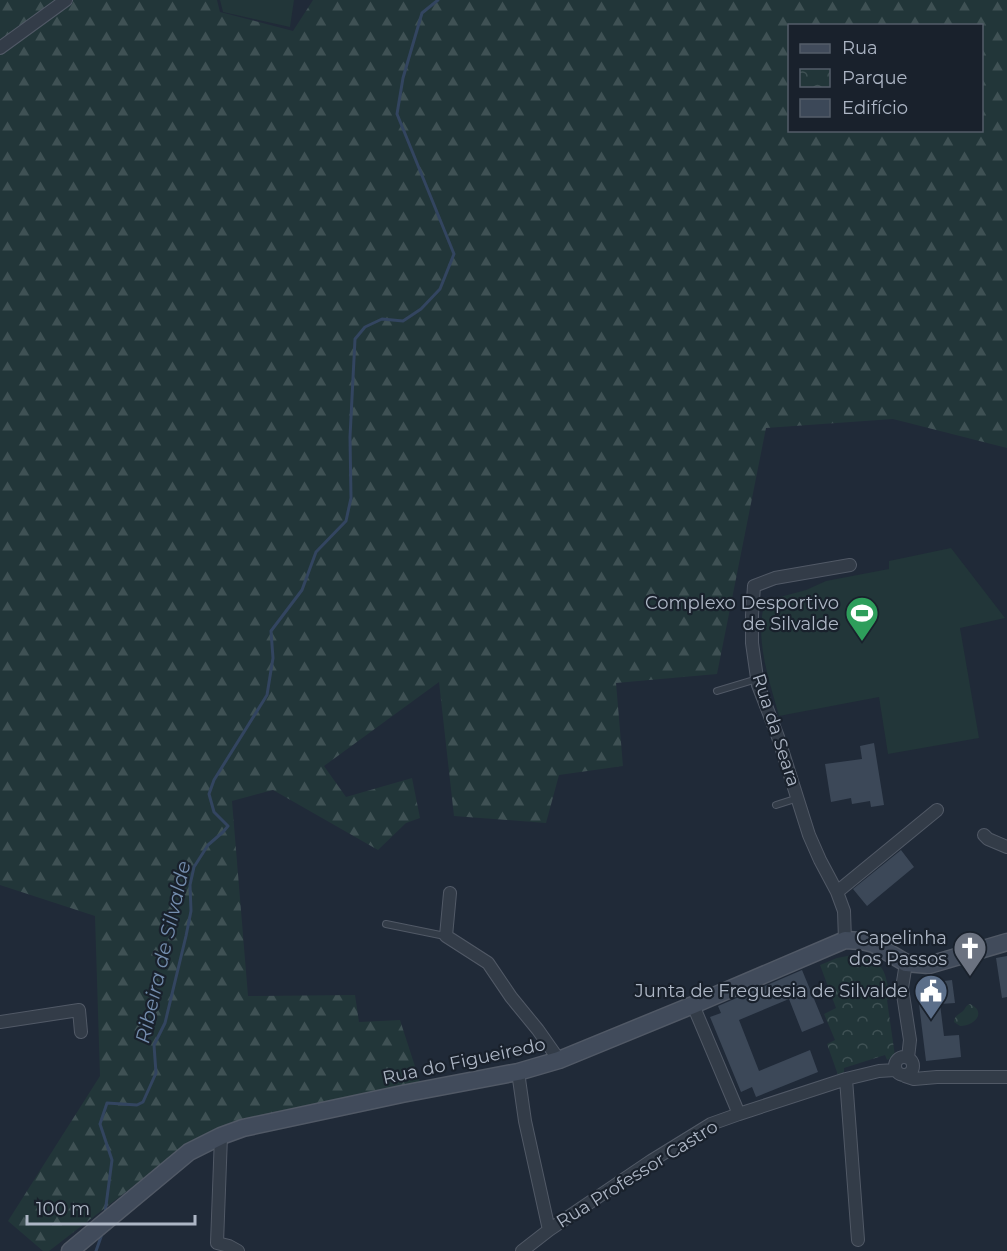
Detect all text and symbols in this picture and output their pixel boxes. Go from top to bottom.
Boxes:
legend [788,24,983,132]
text: Rua [842,37,878,59]
text: Parque [842,67,908,89]
text: Edifício [842,97,908,119]
place label: Complexo Desportivo de Silvalde [645,592,839,635]
sports icon: Complexo Desportivo de Silvalde [844,595,880,642]
street label: Rua da Seara [747,671,805,789]
water label: Ribeira de Silvalde [130,858,196,1046]
place label: Capelinha dos Passos [849,927,947,970]
church icon: Capelinha dos Passos [952,930,988,977]
public building icon: Junta de Freguesia de Silvalde [913,973,949,1020]
place label: Junta de Freguesia de Silvalde [634,980,908,1002]
street label: Rua do Figueiredo [380,1033,548,1089]
street label: Rua Professor Castro [552,1115,722,1233]
scale bar [27,1188,195,1226]
text: 100 m [36,1198,90,1220]

